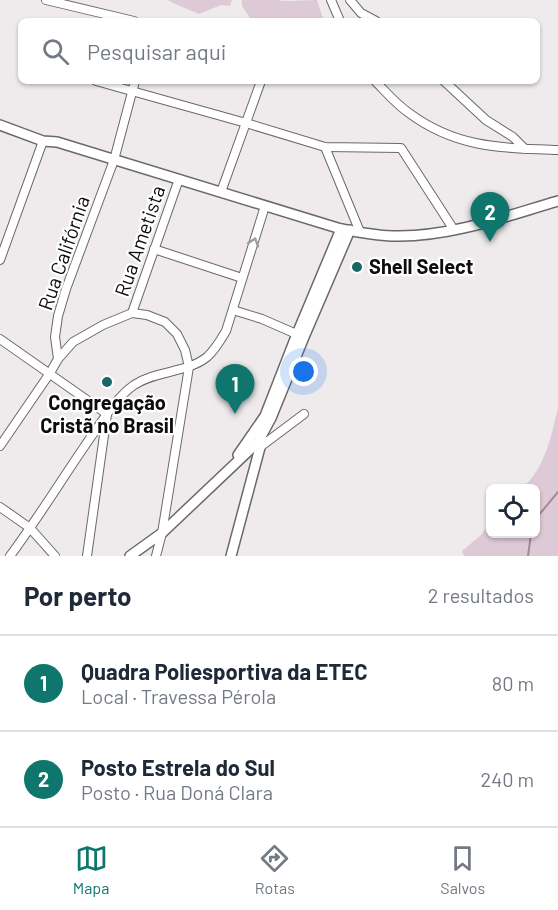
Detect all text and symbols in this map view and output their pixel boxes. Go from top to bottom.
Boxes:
search box [18,18,540,84]
icon: search [39,35,72,68]
text: Pesquisar aqui [87,38,226,64]
street label: Rua Ametista [109,182,169,299]
street label: Rua Califórnia [32,192,94,313]
pin: 2 [470,192,510,242]
one-way arrow [247,237,259,248]
place label: Shell Select [369,254,473,278]
marker: Shell Select [350,260,364,274]
your location [289,357,318,386]
pin: 1 [216,364,254,414]
marker: Congregação Cristã no Brasil [100,375,114,389]
place label: Congregação Cristã no Brasil [40,390,174,437]
map controls [486,484,540,538]
button: locate [486,484,540,538]
text: Por perto [24,580,132,611]
text: 2 resultados [428,583,534,607]
text: Quadra Poliesportiva da ETEC [81,658,368,684]
text: 1 [40,671,47,695]
text: 80 m [492,671,534,695]
text: Local · Travessa Pérola [81,684,276,708]
text: Posto Estrela do Sul [81,754,275,780]
text: 2 [38,767,49,791]
text: 240 m [480,767,534,791]
text: Posto · Rua Doná Clara [81,780,273,804]
tab: Mapa [73,842,109,897]
tab: Rotas [255,842,295,897]
tab: Salvos [440,842,485,897]

